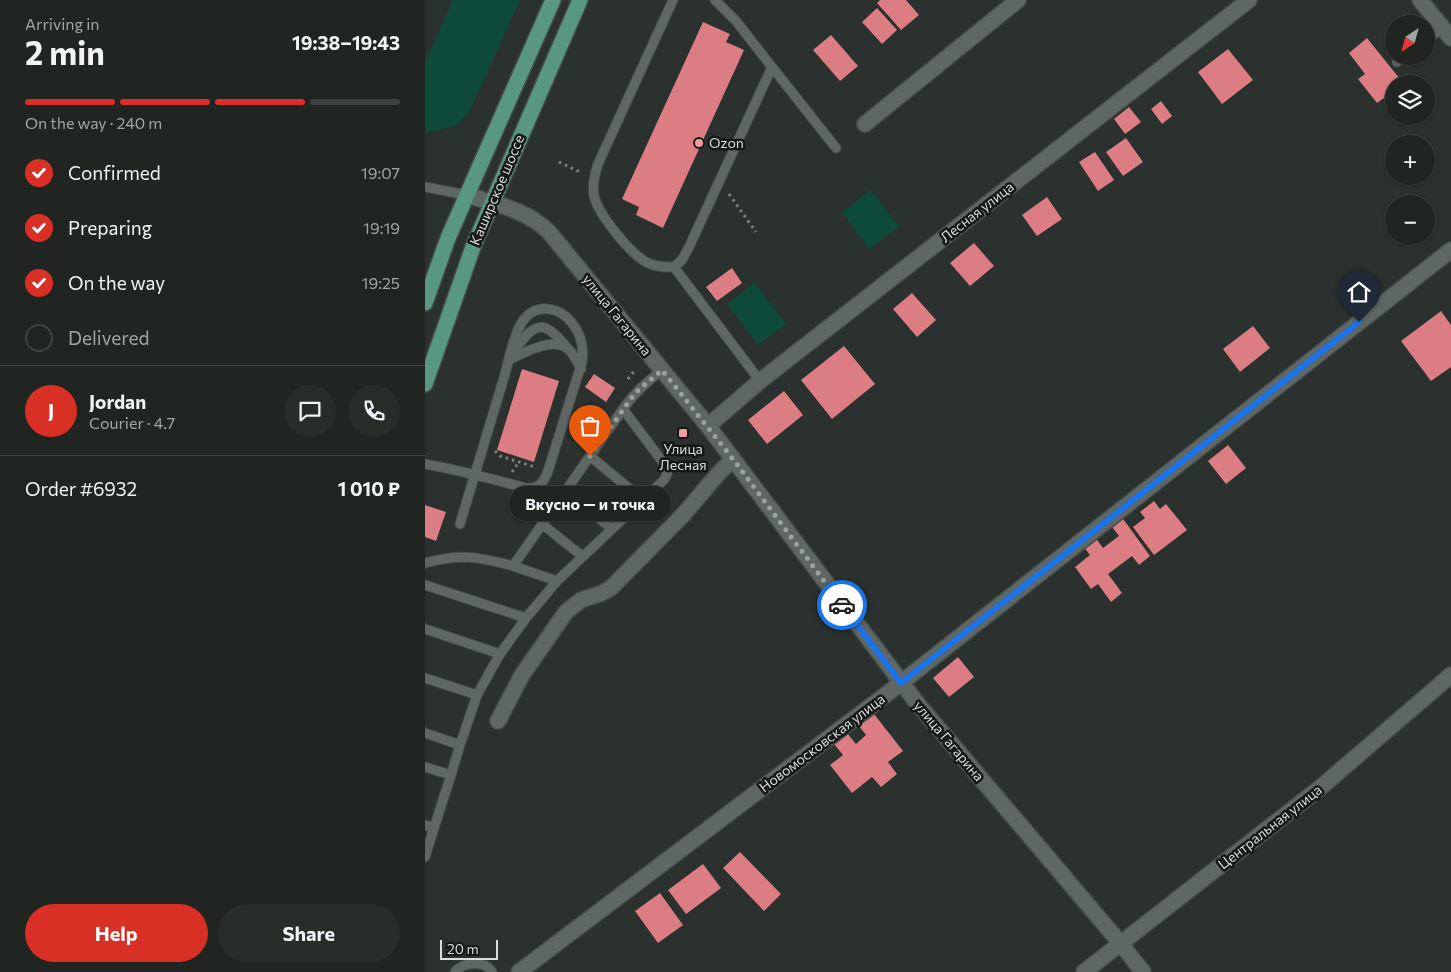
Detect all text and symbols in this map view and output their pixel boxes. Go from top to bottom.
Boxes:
text: Arriving in [25,14,99,33]
north arrow [1385,15,1435,65]
map controls [1385,15,1435,245]
text: 19:38–19:43 [292,31,400,54]
text: 2 min [25,32,105,72]
button: layers [1385,75,1435,125]
text: On the way · 240 m [25,113,162,132]
street label: Каширское шоссе [466,132,527,248]
place label: Ozon [709,134,744,151]
button: + [1385,135,1435,185]
marker: Ozon [693,137,705,149]
icon: check [25,159,53,187]
text: Confirmed [68,161,161,184]
text: 19:07 [361,163,400,182]
street label: Лесная улица [937,178,1017,246]
button: − [1385,195,1435,245]
icon: check [25,214,53,242]
text: Preparing [68,216,152,239]
text: 19:19 [363,218,400,237]
icon: check [25,269,53,297]
text: On the way [68,271,165,294]
street label: улица Гагарина [579,271,655,359]
pin [1338,271,1380,322]
text: 19:25 [362,273,400,292]
icon: home [1345,278,1373,306]
text: Delivered [68,326,149,349]
button: chat [284,385,336,437]
button: phone [348,385,400,437]
text: Jordan [89,390,146,413]
text: J [48,399,54,422]
pin [569,405,611,456]
icon: bag [576,412,604,440]
text: Courier · 4.7 [89,413,175,432]
marker: Улица Лесная [677,427,689,439]
place label: Улица Лесная [659,440,707,473]
text: Order #6932 [25,477,137,500]
text: 1 010 ₽ [338,477,400,500]
callout: Вкусно — и точка [509,486,671,521]
text: Вкусно — и точка [525,494,655,513]
courier [817,580,867,630]
icon: car [828,591,856,619]
street label: Новомосковская улица [756,690,888,795]
street label: улица Гагарина [911,697,988,784]
street label: Центральная улица [1214,781,1325,872]
button: Help [25,904,208,962]
button: Share [218,904,400,962]
scale bar [440,937,497,960]
text: 20 m [447,940,479,957]

